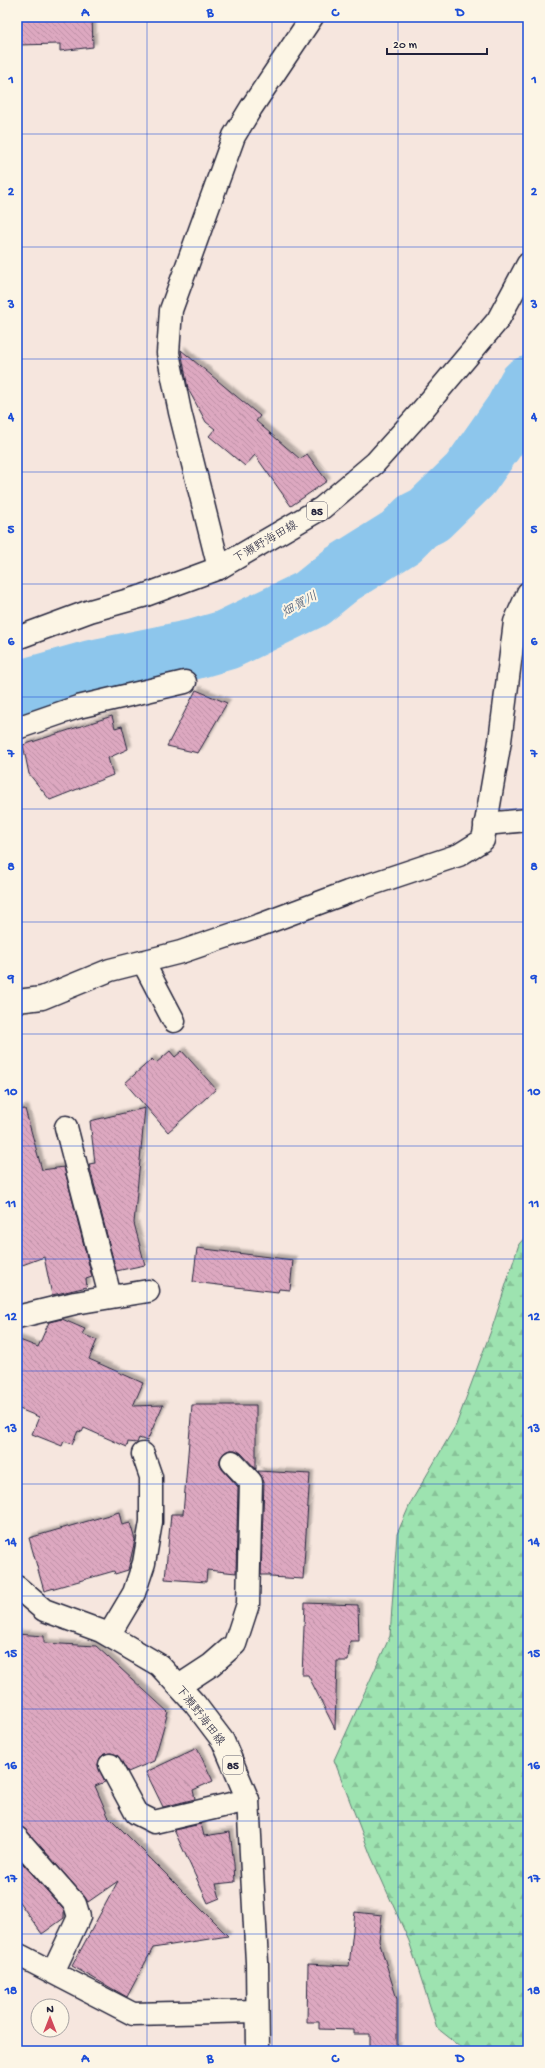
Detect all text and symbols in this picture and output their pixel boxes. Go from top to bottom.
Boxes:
text: A [80,6,90,21]
text: B [206,6,215,21]
text: C [330,6,340,21]
text: D [455,6,465,21]
scale bar [387,30,487,56]
text: 20 m [393,39,418,53]
text: 1 [7,73,14,88]
text: 1 [530,73,537,88]
text: 2 [8,185,15,200]
text: 2 [531,185,538,200]
text: 3 [7,298,15,313]
text: 3 [530,298,538,313]
text: 4 [7,410,15,425]
text: 4 [530,410,538,425]
road number: 85 [307,502,327,520]
street label: 下瀬野海田線 [231,518,301,567]
text: 5 [8,523,15,538]
text: 5 [531,523,538,538]
water label: 畑賀川 [279,588,321,621]
text: 6 [8,635,15,650]
text: 6 [531,635,538,650]
text: 7 [7,747,16,762]
text: 7 [530,747,539,762]
text: 8 [7,860,15,875]
text: 8 [530,860,538,875]
text: 9 [7,972,15,987]
text: 9 [530,972,538,987]
text: 10 [4,1085,18,1100]
text: 10 [527,1085,541,1100]
text: 11 [5,1197,16,1212]
text: 11 [528,1197,539,1212]
text: 12 [4,1310,17,1325]
text: 12 [527,1310,540,1325]
text: 13 [4,1422,17,1437]
text: 13 [527,1422,540,1437]
text: 14 [4,1535,18,1550]
text: 14 [527,1535,541,1550]
text: 15 [4,1647,17,1662]
text: 15 [527,1647,540,1662]
street label: 下瀬野海田線 [172,1683,228,1749]
road number: 85 [223,1756,243,1774]
text: 16 [4,1759,17,1774]
text: 16 [527,1759,540,1774]
text: 17 [4,1872,18,1887]
text: 17 [527,1872,541,1887]
text: 18 [4,1984,17,1999]
text: 18 [527,1984,540,1999]
north arrow [30,1998,70,2038]
text: N [46,2004,54,2016]
text: A [80,2052,90,2067]
text: B [206,2052,215,2067]
text: C [330,2052,340,2067]
text: D [455,2052,465,2067]

